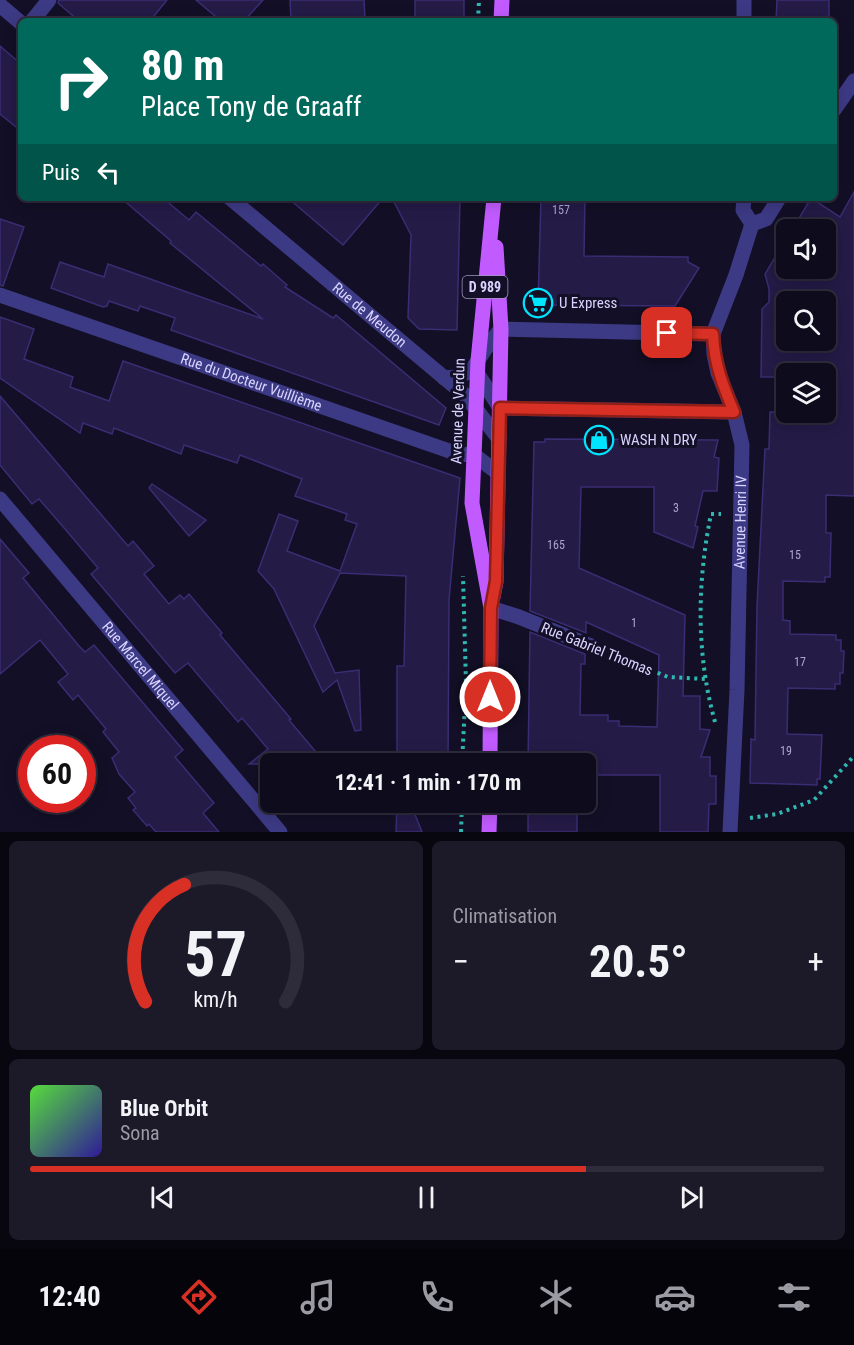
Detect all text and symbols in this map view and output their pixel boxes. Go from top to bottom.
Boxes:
text: 80 m [141,41,224,90]
icon: right [42,42,120,120]
text: Place Tony de Graaff [141,91,362,123]
icon: left [92,156,125,189]
text: Puis [42,160,80,185]
house number: 157 [552,203,570,217]
map controls [776,219,836,423]
button: sound [776,219,836,279]
road number: D 989 [462,276,508,298]
street label: Rue de Meudon [329,279,410,351]
supermarket icon: U Express [522,287,554,319]
button: search [776,291,836,351]
place label: U Express [559,294,618,312]
pin [641,307,692,358]
icon: arrive [650,316,683,349]
street label: Rue du Docteur Vuillième [178,349,324,415]
street label: Avenue de Verdun [447,358,469,464]
button: layers [776,363,836,423]
shop icon: WASH N DRY [583,424,615,456]
place label: WASH N DRY [620,431,697,449]
street label: Avenue Henri IV [730,474,750,569]
house number: 3 [673,501,679,515]
house number: 165 [547,538,565,552]
house number: 15 [789,548,801,562]
house number: 1 [631,616,637,630]
street label: Rue Marcel Miquel [98,618,182,714]
street label: Rue Gabriel Thomas [539,618,656,680]
house number: 17 [794,655,806,669]
position arrow [458,665,522,729]
speed limit sign: 60 [18,735,96,813]
house number: 19 [780,744,792,758]
text: 12:41 · 1 min · 170 m [335,770,521,795]
text: Climatisation [453,904,557,928]
text: 57 [184,918,247,991]
text: 20.5° [589,935,688,988]
text: − [453,942,469,981]
text: + [808,942,824,981]
text: km/h [194,988,238,1013]
text: Blue Orbit [120,1096,208,1121]
text: Sona [120,1121,160,1145]
icon: previous [146,1181,179,1214]
icon: pause [410,1181,443,1214]
icon: next [675,1181,708,1214]
icon: directions [178,1276,220,1318]
icon: music [297,1276,339,1318]
icon: phone [416,1276,458,1318]
icon: climate [535,1276,577,1318]
icon: car [654,1276,696,1318]
icon: filters [773,1276,815,1318]
text: 12:40 [39,1281,101,1313]

